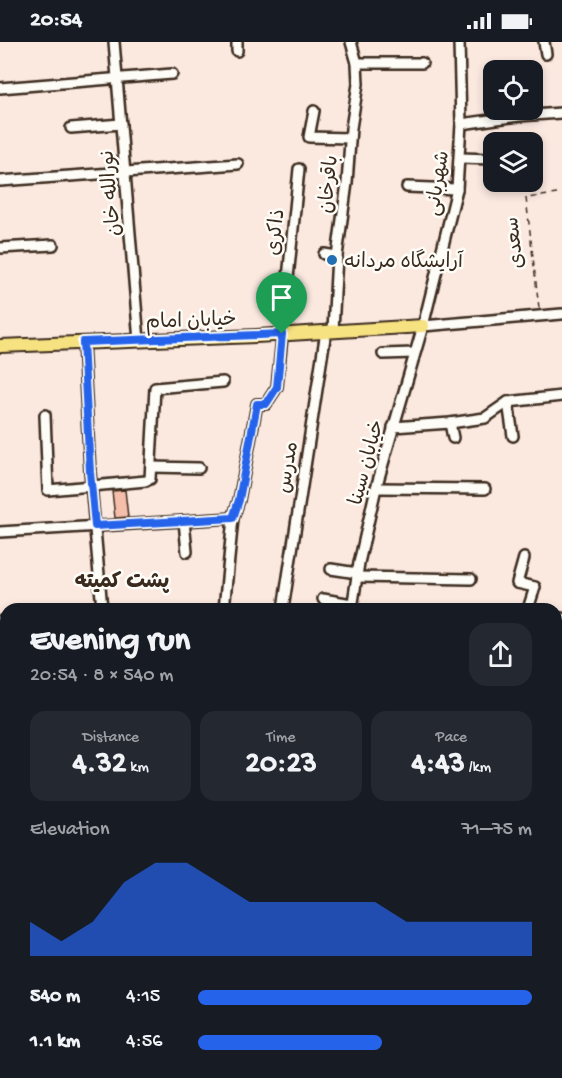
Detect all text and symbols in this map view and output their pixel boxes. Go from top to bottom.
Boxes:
text: 20:54 [30,8,82,34]
map controls [483,60,543,192]
button: locate [483,60,543,120]
button: layers [483,132,543,192]
street label: نورالله خان [96,148,128,237]
street label: شهربانی [422,149,456,218]
street label: باقرخان [315,154,345,215]
street label: ذاکری [263,208,291,257]
street label: سعدی [502,215,531,270]
place label: آرایشگاه مردانه [344,249,464,275]
marker: آرایشگاه مردانه [325,253,339,267]
pin [256,272,307,334]
icon: arrive [265,281,298,314]
street label: خیابان امام [145,308,237,336]
street label: خیابان سینا [345,418,391,508]
street label: مدرس [274,440,305,495]
district label: پشت کمیته [75,571,169,596]
text: Evening run [30,623,190,661]
button: share [469,623,532,686]
text: 20:54 · 8 × 540 m [30,665,174,688]
text: Distance [82,729,139,748]
text: Time [266,729,296,748]
text: Pace [436,729,467,748]
text: 4.32 [73,748,126,783]
text: 20:23 [245,748,317,783]
text: 4:43 [412,748,465,783]
text: km [126,759,149,778]
text: /km [465,759,491,778]
text: Elevation [30,819,110,842]
text: 71–75 m [461,819,532,842]
text: 540 m [30,986,80,1009]
text: 4:15 [126,986,160,1009]
text: 1.1 km [30,1031,80,1054]
text: 4:56 [126,1031,162,1054]

